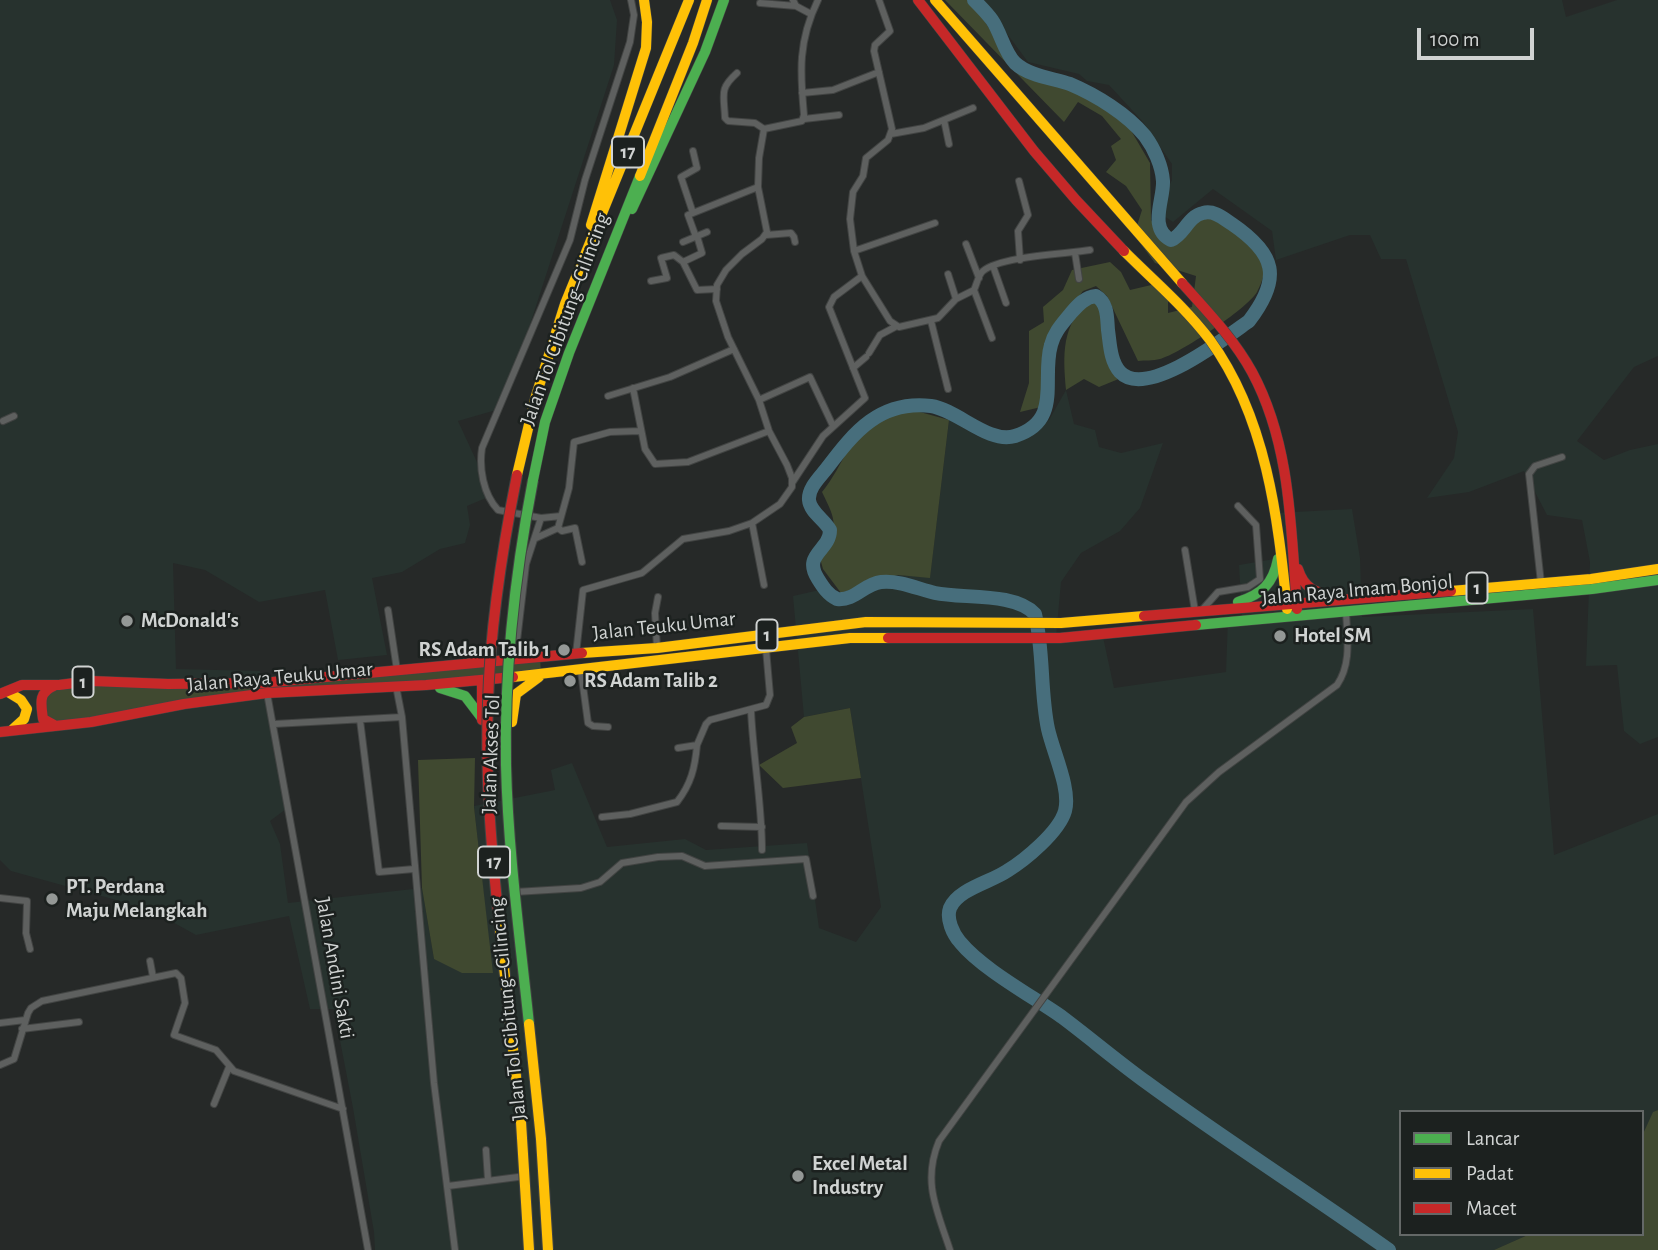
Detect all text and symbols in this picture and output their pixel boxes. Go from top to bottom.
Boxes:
scale bar [1420,14,1537,58]
text: 100 m [1430,29,1480,50]
road number: 17 [612,136,644,168]
street label: Jalan Tol Cibitung–Cilincing [515,209,615,429]
street label: Jalan Raya Imam Bonjol [1260,569,1454,611]
road number: 1 [1466,572,1488,604]
street label: Jalan Teuku Umar [591,606,737,646]
place label: McDonald's [141,608,239,634]
marker: McDonald's [119,613,135,629]
road number: 1 [756,620,778,650]
place label: Hotel SM [1294,623,1371,649]
marker: Hotel SM [1272,628,1288,644]
place label: RS Adam Talib 1 [419,637,550,663]
marker: RS Adam Talib 1 [556,642,572,658]
street label: Jalan Raya Teuku Umar [186,656,374,698]
road number: 1 [72,666,94,698]
place label: RS Adam Talib 2 [584,668,718,694]
marker: RS Adam Talib 2 [562,673,578,689]
street label: Jalan Akses Tol [476,694,506,814]
road number: 17 [478,846,510,877]
place label: PT. Perdana Maju Melangkah [66,874,207,924]
marker: PT. Perdana Maju Melangkah [44,891,60,907]
street label: Jalan Andini Sakti [310,895,360,1041]
street label: Jalan Tol Cibitung–Cilincing [484,896,532,1122]
legend [1399,1110,1644,1236]
text: Lancar [1466,1128,1519,1149]
place label: Excel Metal Industry [812,1151,908,1201]
text: Padat [1466,1163,1513,1184]
marker: Excel Metal Industry [790,1168,806,1184]
text: Macet [1466,1198,1517,1219]

